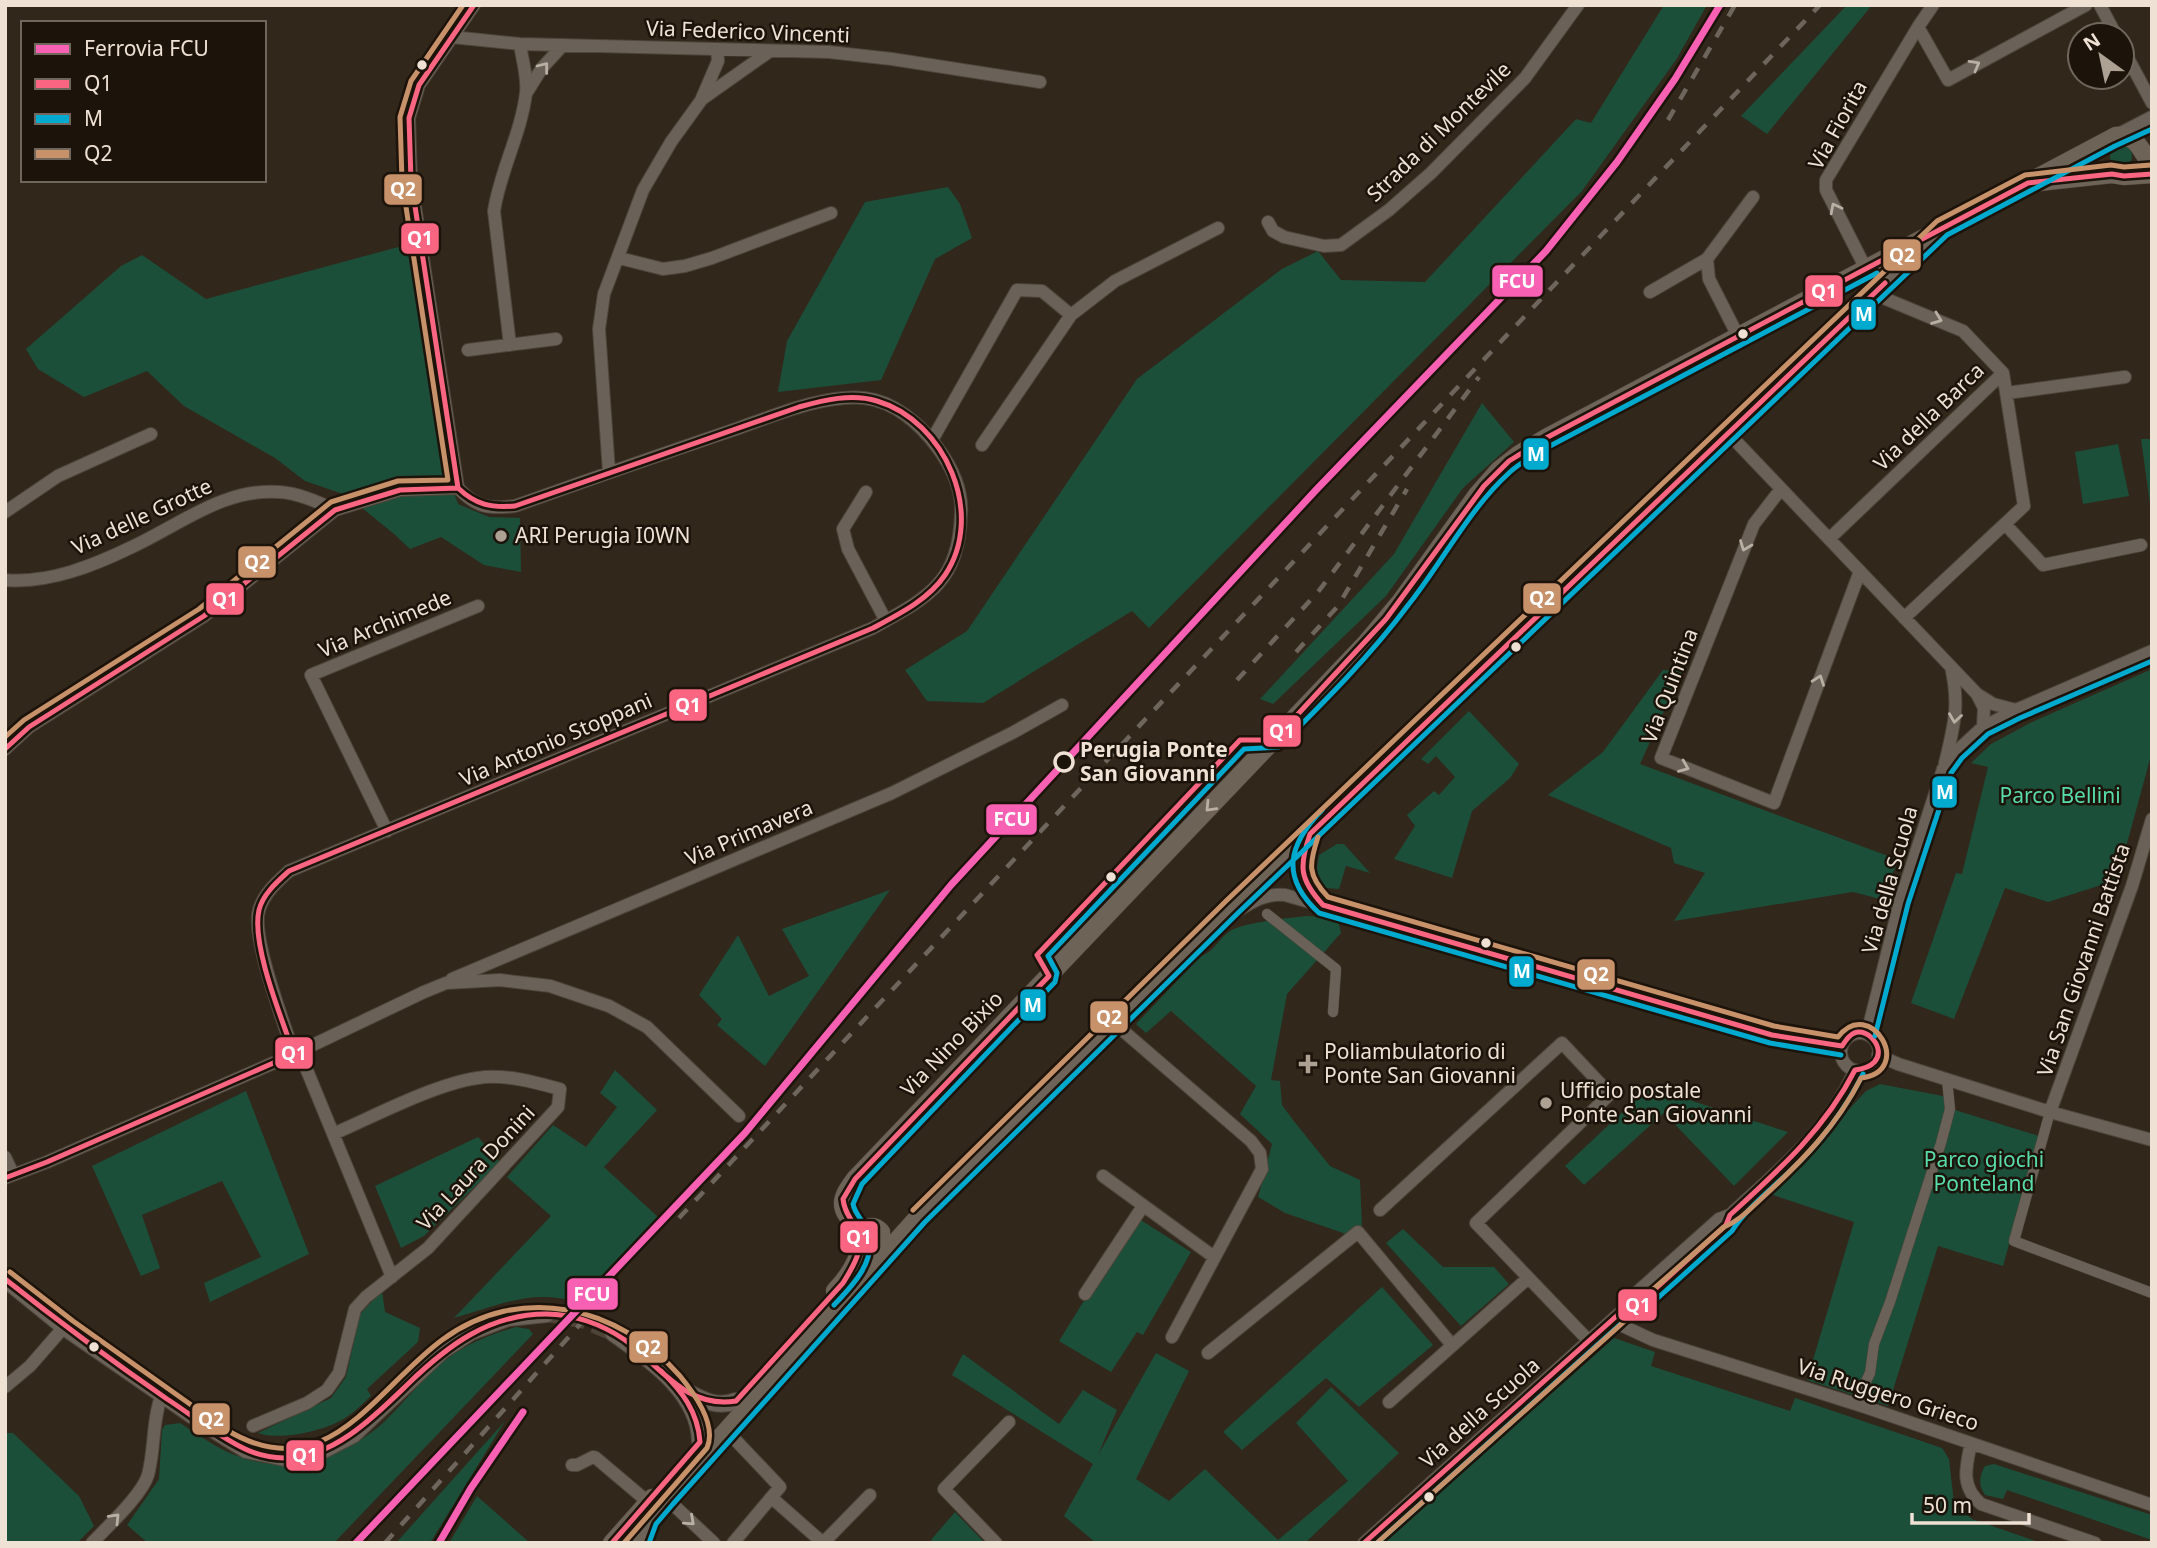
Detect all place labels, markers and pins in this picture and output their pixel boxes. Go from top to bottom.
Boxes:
unlabelled marker [415,58,429,72]
unlabelled marker [1736,327,1750,341]
place label: ARI Perugia I0WN [515,521,690,549]
marker: ARI Perugia I0WN [493,528,509,544]
unlabelled marker [1509,640,1523,654]
place label: Perugia Ponte San Giovanni [1080,735,1228,787]
marker: Perugia Ponte San Giovanni [1054,752,1074,772]
unlabelled marker [1104,870,1118,884]
unlabelled marker [1479,936,1493,950]
place label: Poliambulatorio di Ponte San Giovanni [1324,1037,1516,1089]
marker: Poliambulatorio di Ponte San Giovanni [1298,1054,1318,1074]
place label: Ufficio postale Ponte San Giovanni [1560,1076,1752,1128]
marker: Ufficio postale Ponte San Giovanni [1538,1095,1554,1111]
unlabelled marker [87,1340,101,1354]
unlabelled marker [1422,1490,1436,1504]

